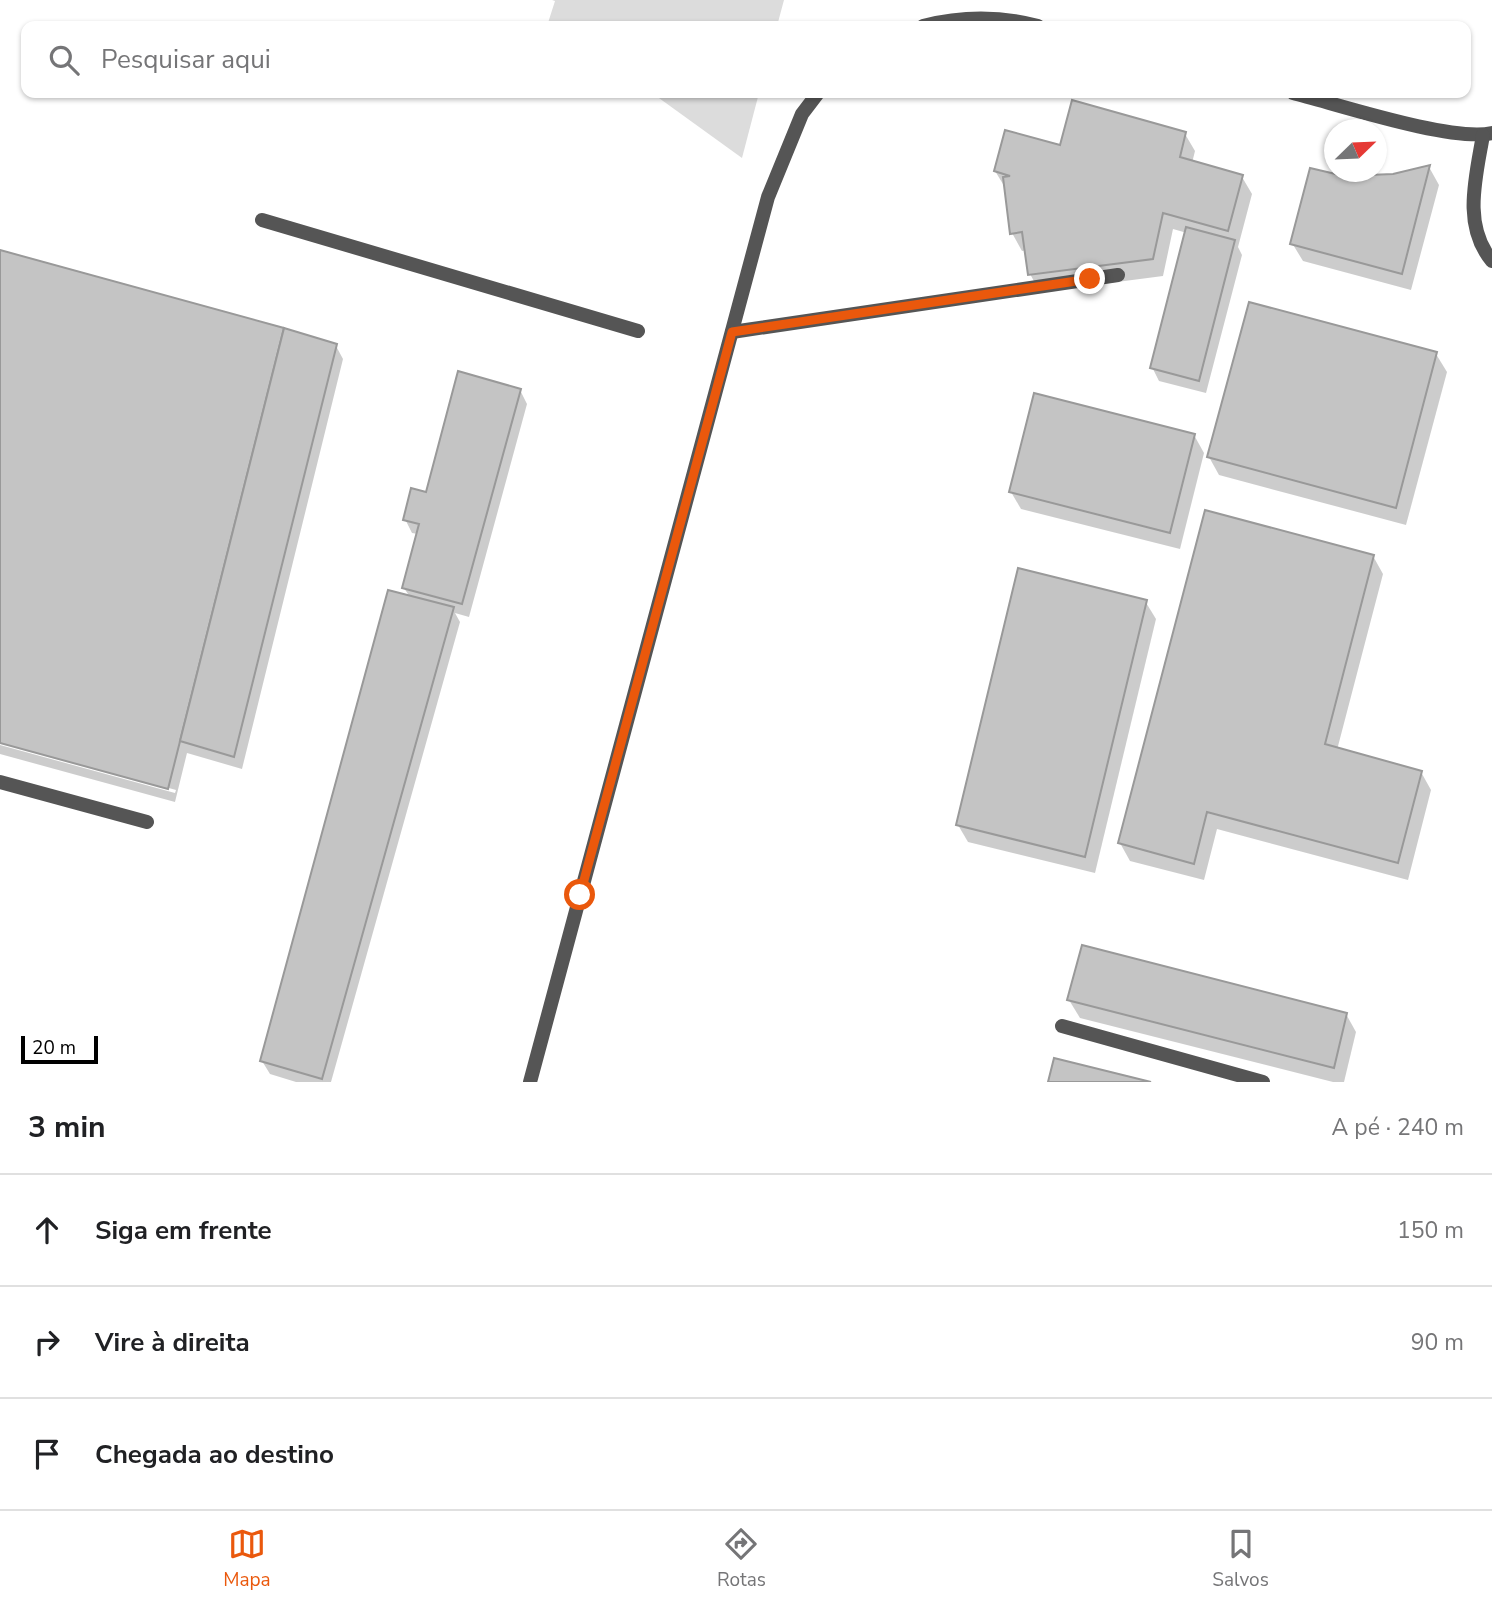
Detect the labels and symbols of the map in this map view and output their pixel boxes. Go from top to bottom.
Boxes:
north arrow [1324,119,1387,182]
route end [1074,263,1105,294]
route start [564,879,595,910]
scale bar [21,1033,98,1065]

